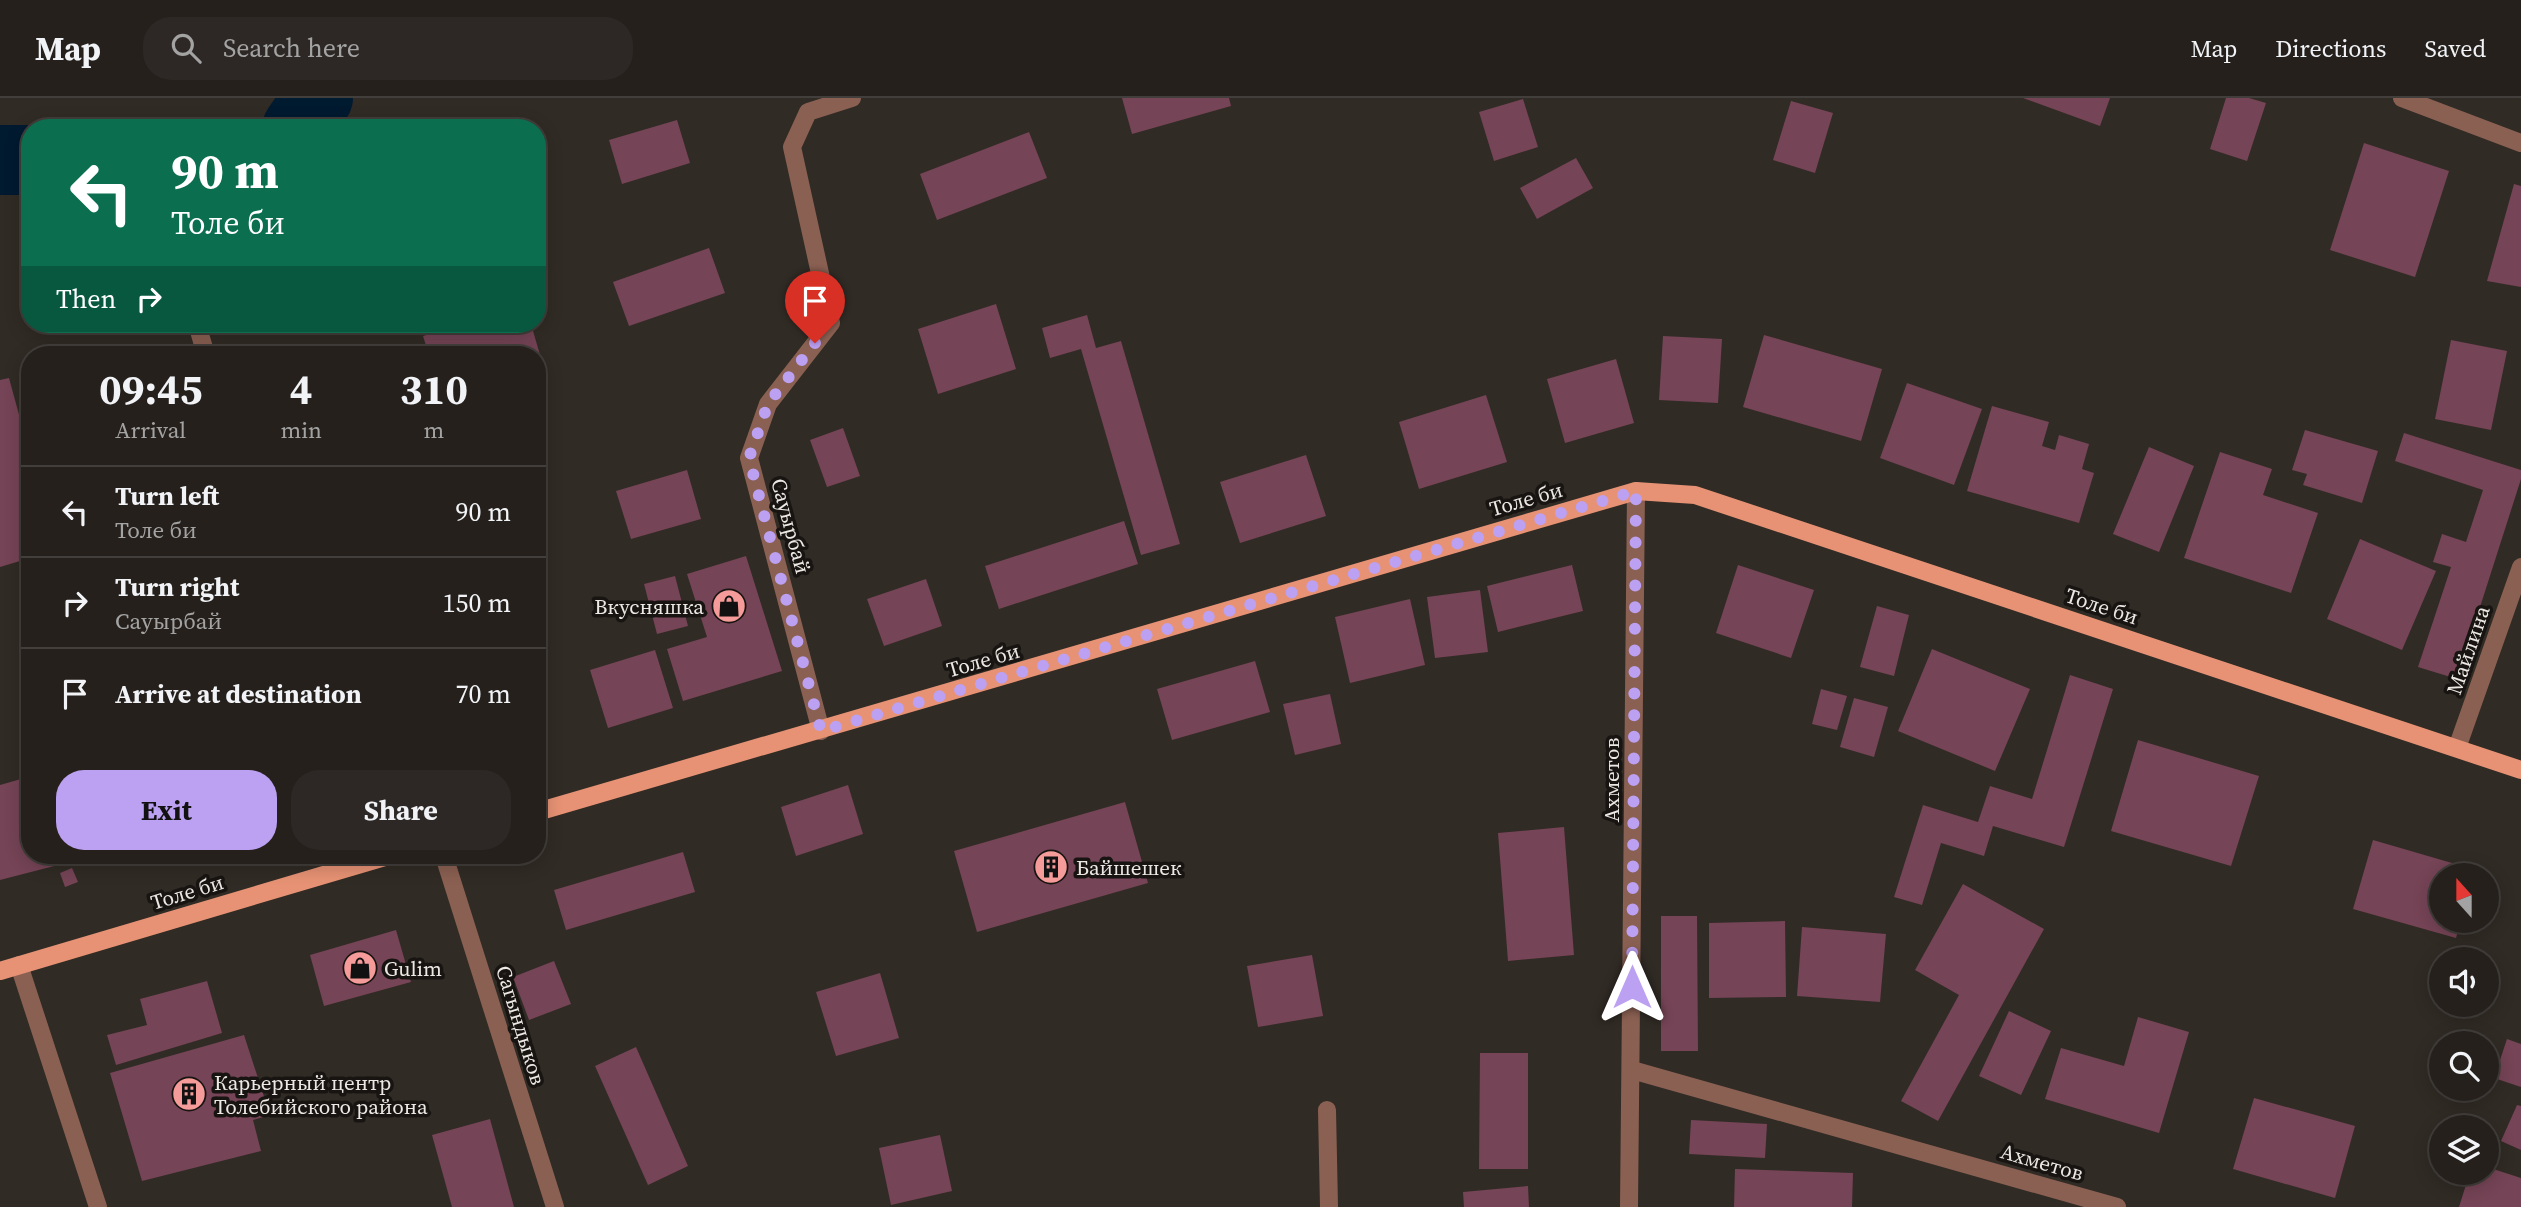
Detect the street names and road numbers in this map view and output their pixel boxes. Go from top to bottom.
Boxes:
street label: Сауырбай [764,475,818,577]
street label: Толе би [1486,475,1566,523]
street label: Толе би [2062,581,2142,631]
street label: Майлина [2439,601,2497,698]
street label: Толе би [943,636,1023,684]
street label: Ахметов [1597,738,1626,822]
street label: Толе би [147,867,227,917]
street label: Сагындыков [489,962,553,1088]
street label: Ахметов [1997,1136,2087,1188]

